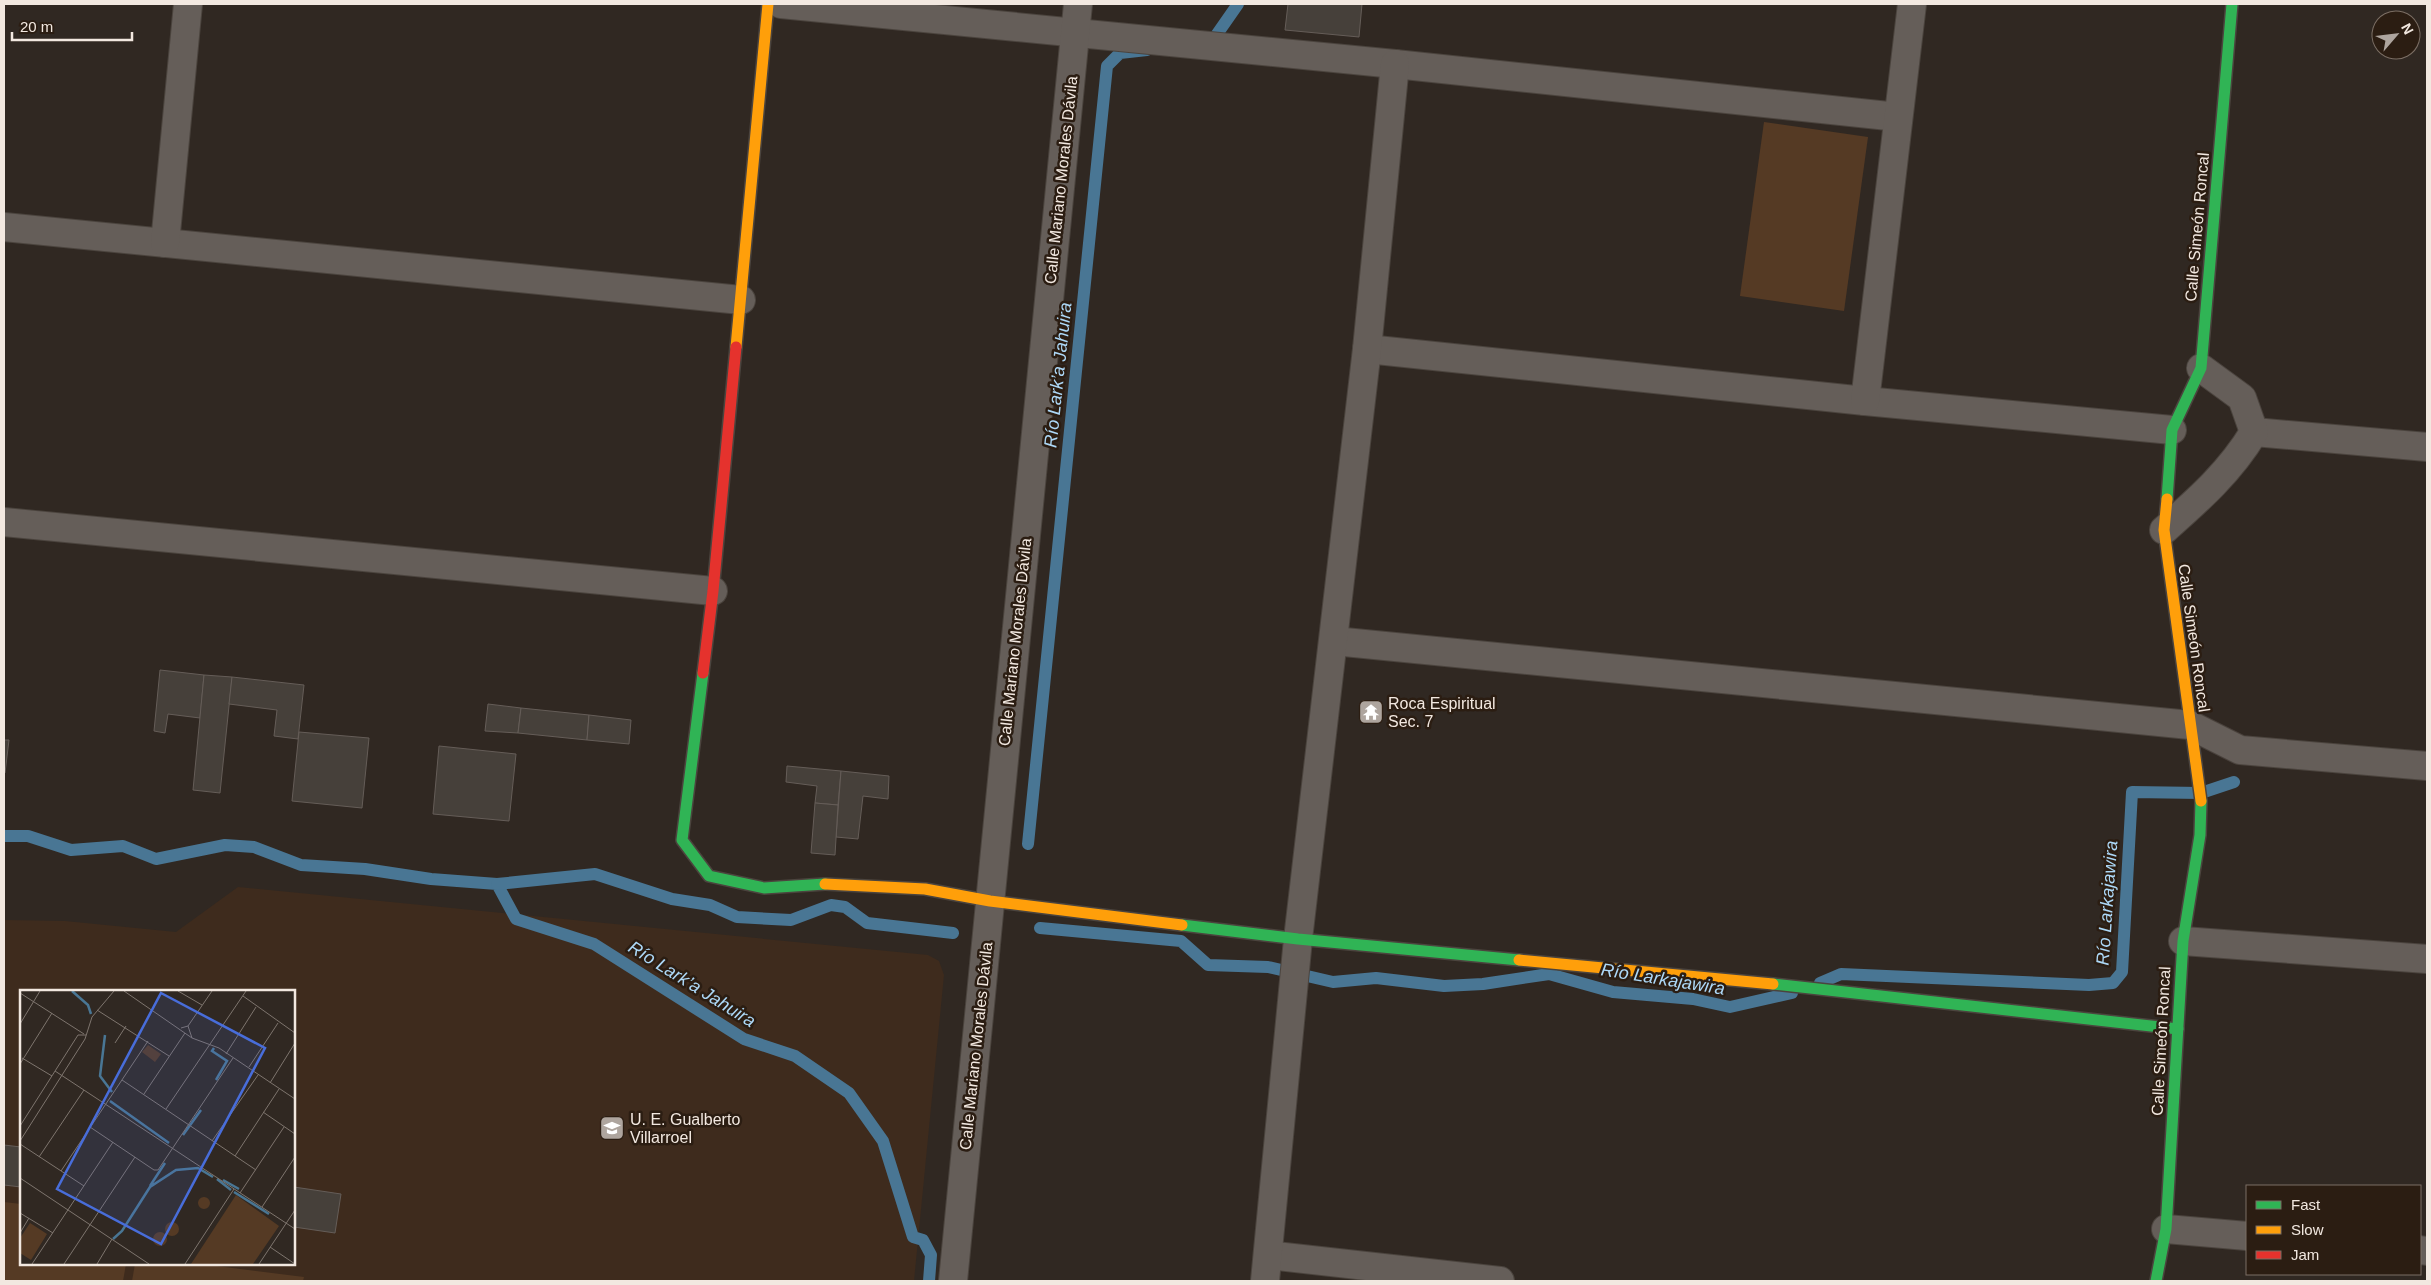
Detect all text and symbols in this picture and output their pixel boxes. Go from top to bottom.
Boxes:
scale bar [12,10,132,42]
north arrow [2371,10,2421,60]
text: 20 m [20,18,53,35]
text: N [2398,21,2417,37]
street label: Calle Mariano Morales Dávila [1042,75,1080,285]
street label: Calle Simeón Roncal [2182,152,2212,302]
water label: Río Lark’a Jahuira [1040,301,1076,449]
street label: Calle Mariano Morales Dávila [996,537,1034,747]
street label: Calle Simeón Roncal [2175,563,2213,713]
place label: Roca Espiritual Sec. 7 [1388,695,1496,730]
temple icon: Roca Espiritual Sec. 7 [1358,699,1384,725]
water label: Río Larkajawira [2093,840,2121,966]
water label: Río Lark’a Jahuira [625,937,759,1031]
street label: Calle Mariano Morales Dávila [957,941,995,1151]
water label: Río Larkajawira [1600,959,1726,999]
street label: Calle Simeón Roncal [2149,966,2173,1116]
inset map [20,990,295,1265]
place label: U. E. Gualberto Villarroel [630,1111,740,1146]
school or university icon: U. E. Gualberto Villarroel [599,1115,625,1141]
legend [2246,1185,2421,1275]
text: Fast [2291,1196,2321,1213]
text: Slow [2291,1221,2324,1238]
text: Jam [2291,1246,2319,1263]

